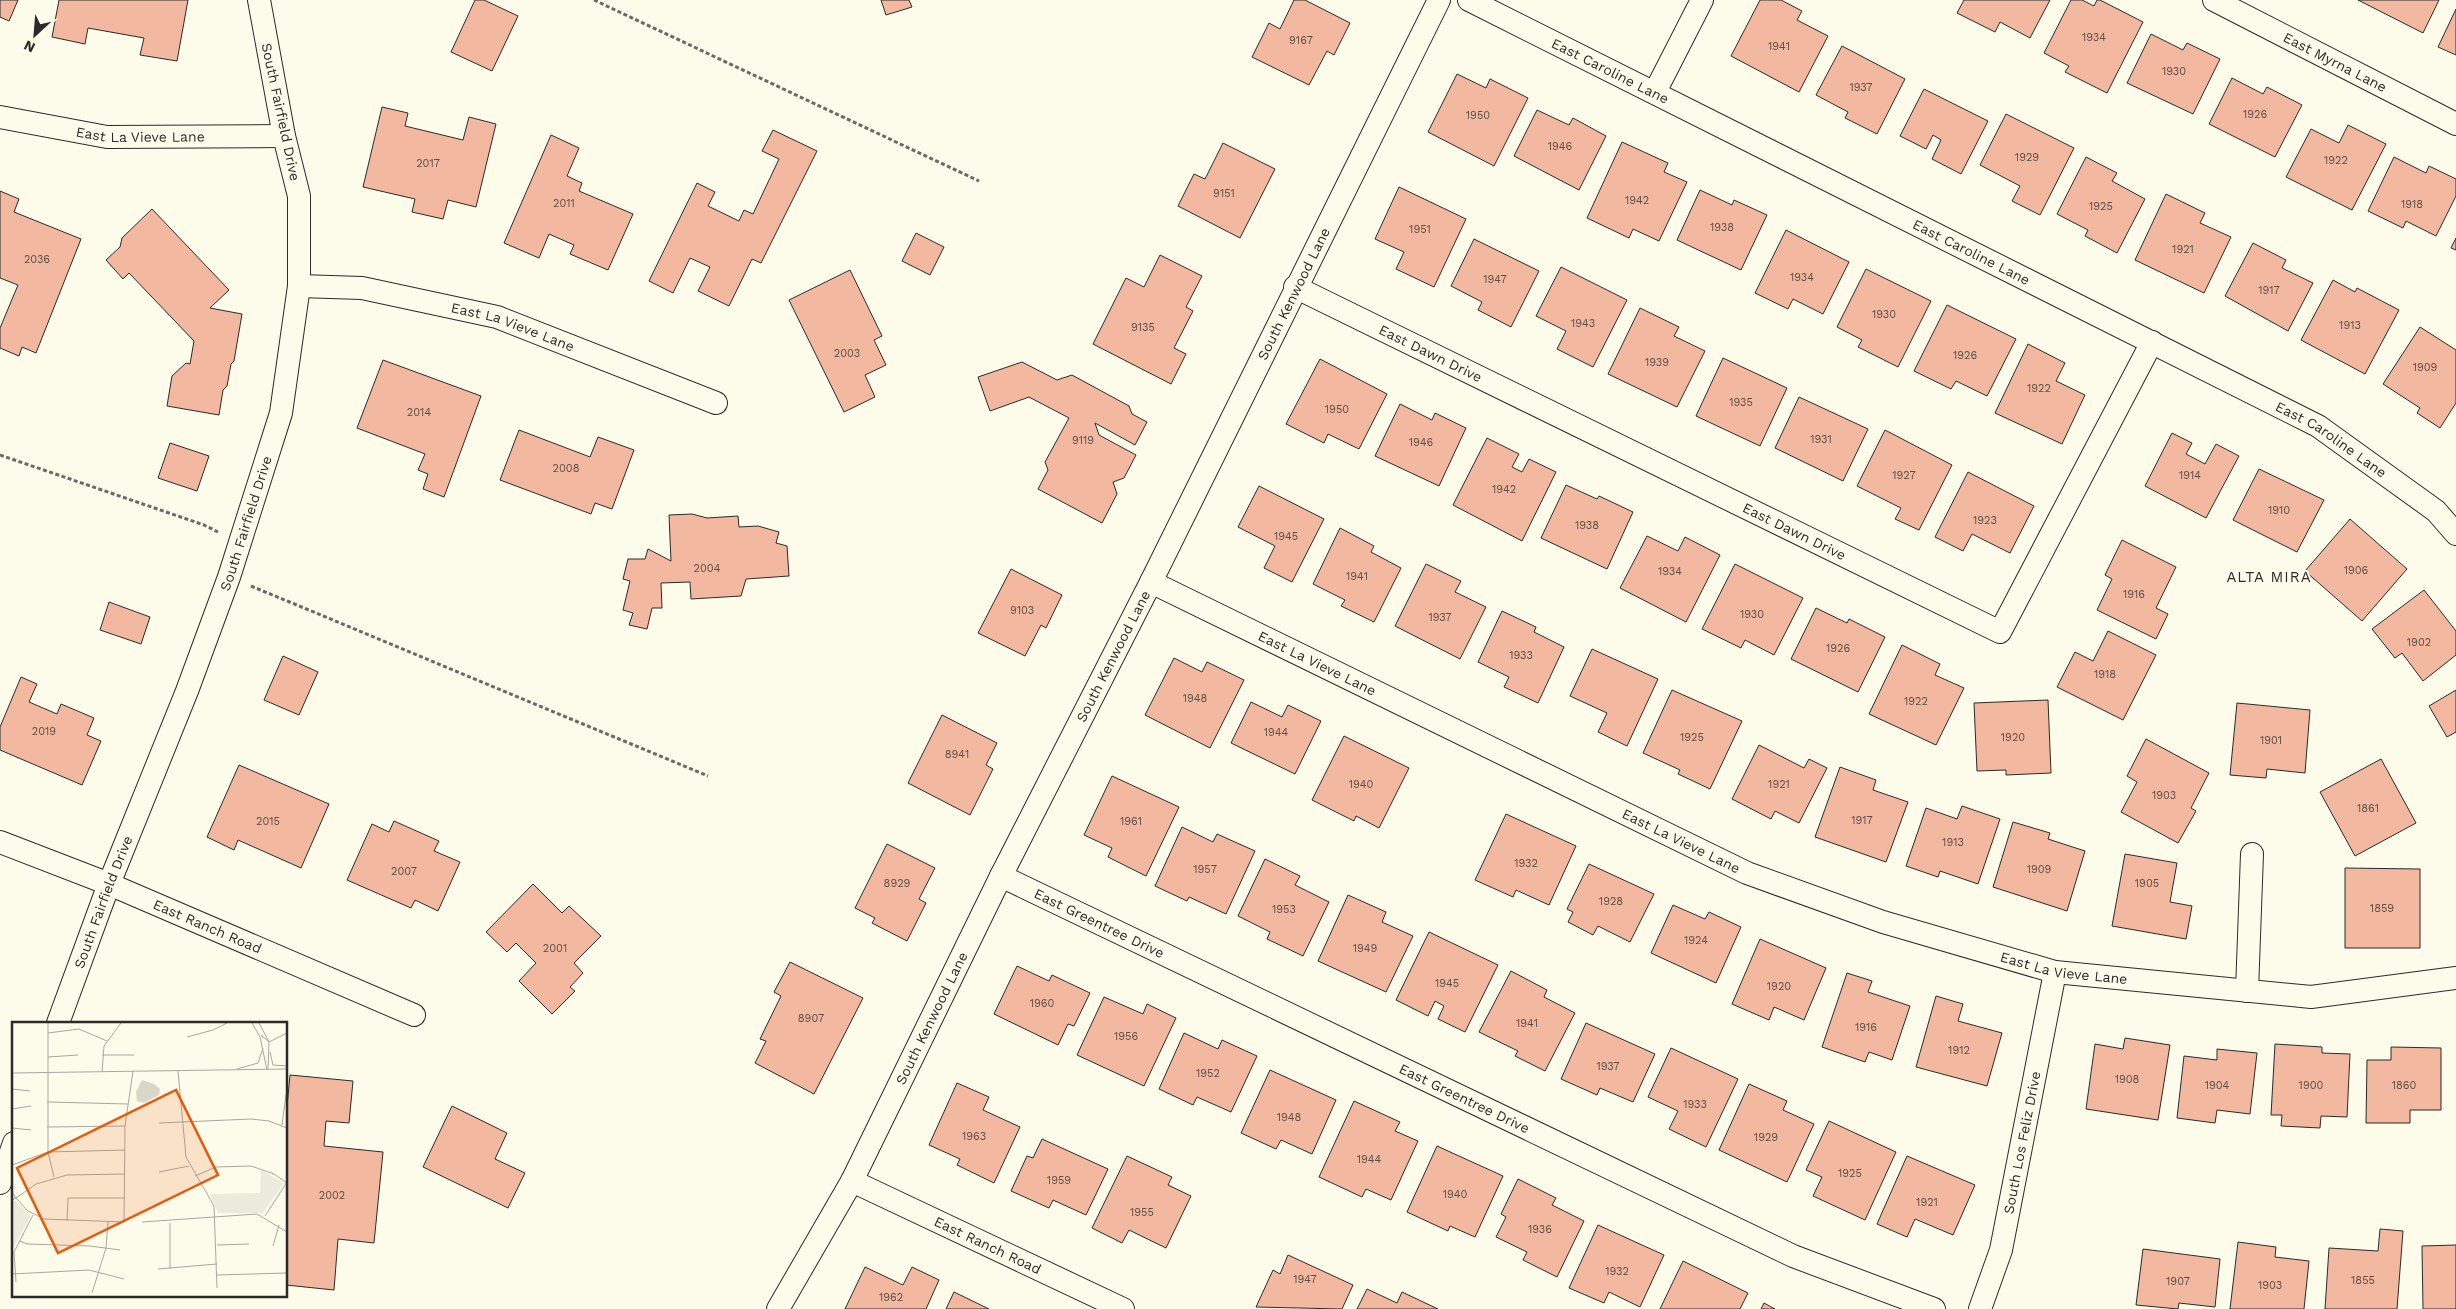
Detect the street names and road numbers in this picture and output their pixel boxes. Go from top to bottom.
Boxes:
street label: East Myrna Lane [2281,29,2389,95]
street label: East Caroline Lane [1549,35,1671,107]
street label: South Fairfield Drive [259,42,303,182]
street label: East La Vieve Lane [75,123,205,145]
street label: East Caroline Lane [1910,216,2033,288]
street label: South Kenwood Lane [1254,225,1333,362]
street label: East La Vieve Lane [450,299,577,355]
street label: East Dawn Drive [1376,321,1485,385]
street label: East Caroline Lane [2273,398,2390,481]
street label: South Fairfield Drive [217,454,275,593]
street label: East Dawn Drive [1740,499,1849,563]
street label: South Kenwood Lane [1073,588,1153,725]
street label: East La Vieve Lane [1256,628,1379,699]
street label: East La Vieve Lane [1620,805,1743,876]
street label: South Fairfield Drive [71,833,136,971]
street label: East Greentree Drive [1032,885,1167,961]
street label: East Ranch Road [151,896,264,957]
street label: South Kenwood Lane [892,949,971,1087]
street label: East La Vieve Lane [1999,949,2128,987]
street label: East Greentree Drive [1397,1060,1532,1136]
street label: South Los Feliz Drive [2000,1070,2044,1215]
street label: East Ranch Road [932,1213,1044,1277]

